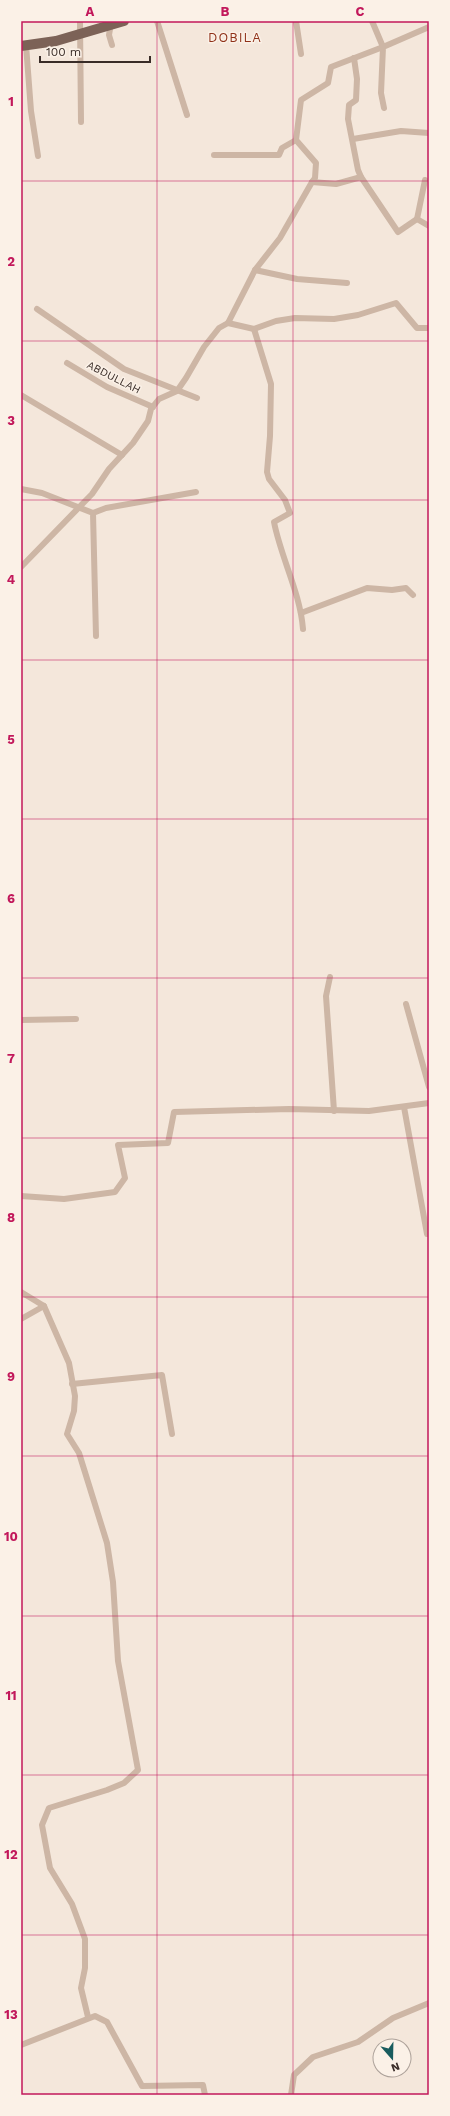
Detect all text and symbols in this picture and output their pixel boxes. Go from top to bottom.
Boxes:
text: A [86,4,95,19]
text: B [221,4,230,19]
text: C [356,4,365,19]
district label: DOBILA [208,30,262,45]
scale bar [40,38,150,64]
text: 100 m [46,45,81,59]
text: 1 [8,94,14,109]
text: 2 [7,254,15,269]
street label: ABDULLAH [85,358,143,397]
text: 3 [7,413,15,428]
text: 4 [7,572,16,587]
text: 5 [7,732,15,747]
text: 6 [7,891,15,906]
text: 7 [7,1051,15,1066]
text: 8 [7,1210,15,1225]
text: 9 [7,1369,15,1384]
text: 10 [4,1529,18,1544]
text: 11 [5,1688,17,1703]
text: 12 [4,1847,18,1862]
text: 13 [4,2007,18,2022]
north arrow [372,2038,412,2078]
text: N [389,2059,401,2074]

